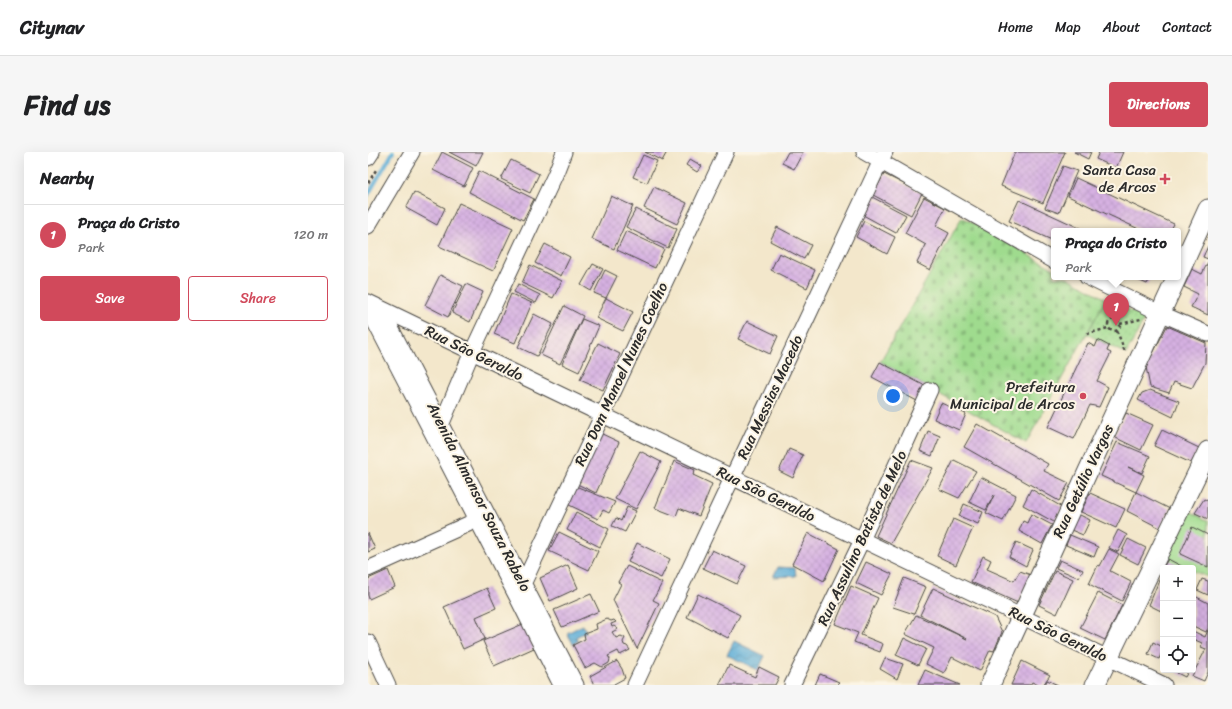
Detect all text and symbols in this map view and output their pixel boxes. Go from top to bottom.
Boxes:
text: Citynav [20,11,84,44]
text: Home [998,15,1033,40]
text: Map [1055,15,1081,40]
text: About [1103,15,1140,40]
text: Contact [1162,15,1212,40]
text: Find us [24,80,111,129]
button: Directions [1109,82,1208,127]
place label: Santa Casa de Arcos [1082,157,1156,200]
text: Nearby [40,163,94,193]
marker: Santa Casa de Arcos [1159,173,1171,185]
text: Praça do Cristo [78,210,180,236]
text: 1 [50,223,56,246]
text: 120 m [293,223,328,246]
popup [1051,228,1181,280]
text: Praça do Cristo [1065,230,1167,256]
text: Park [78,236,105,259]
text: Park [1065,256,1092,279]
button: Save [40,276,180,321]
button: Share [188,276,328,321]
street label: Rua Dom Manoel Nunes Coelho [567,277,675,470]
pin: 1 [1103,293,1129,326]
street label: Rua São Geraldo [420,318,528,388]
street label: Rua Messias Macedo [730,330,810,464]
place label: Prefeitura Municipal de Arcos [950,374,1075,417]
your location [883,386,903,406]
marker: Prefeitura Municipal de Arcos [1078,391,1088,401]
street label: Avenida Almansor Souza Rabelo [419,397,538,597]
street label: Rua Getúlio Vargas [1045,420,1121,542]
street label: Rua Assulino Batista de Melo [810,446,914,630]
street label: Rua São Geraldo [712,459,820,529]
map controls [1160,565,1196,673]
button: + [1160,565,1196,601]
street label: Rua São Geraldo [1004,599,1112,669]
button: − [1160,601,1196,637]
button: locate [1160,637,1196,673]

